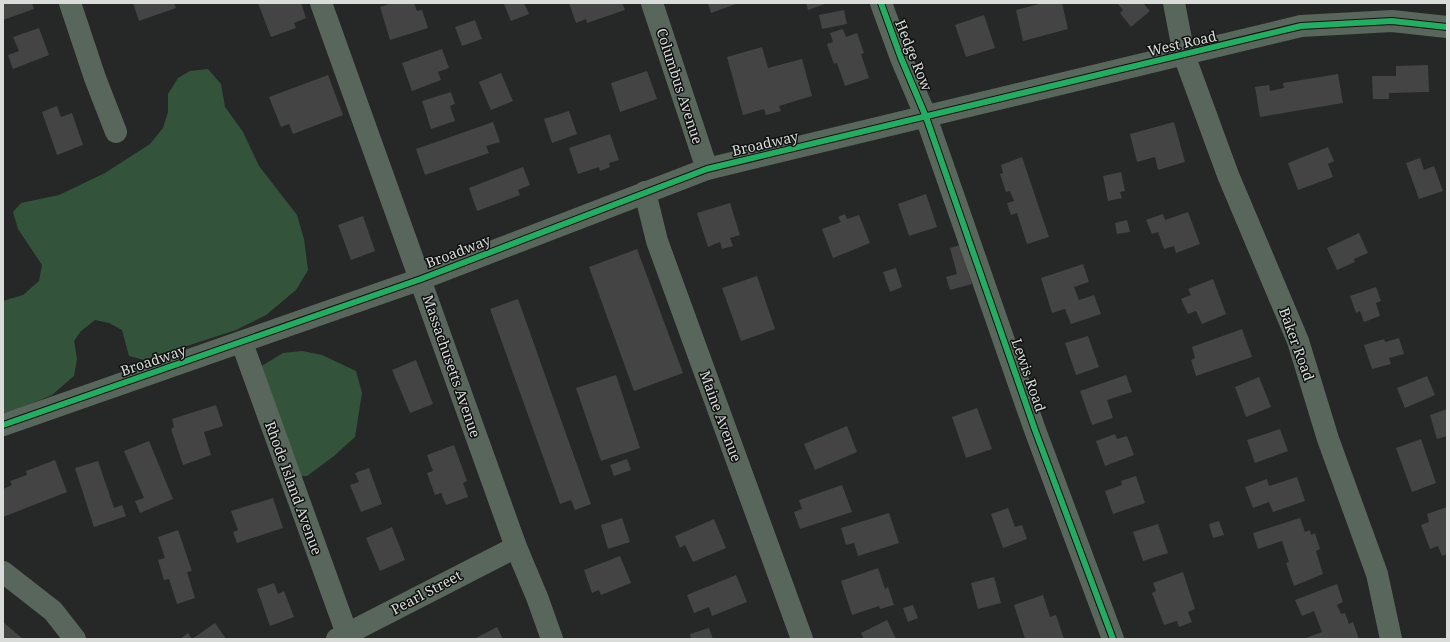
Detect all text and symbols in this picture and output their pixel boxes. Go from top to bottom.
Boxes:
street label: Hedge Row [891,17,937,94]
street label: Columbus Avenue [652,26,708,146]
street label: West Road [1146,26,1219,60]
street label: Broadway [730,126,800,160]
street label: Broadway [423,230,493,272]
street label: Massachusetts Avenue [419,292,485,440]
street label: Baker Road [1275,305,1319,384]
street label: Lewis Road [1008,336,1051,415]
street label: Broadway [118,340,188,380]
street label: Maine Avenue [696,368,746,464]
street label: Rhode Island Avenue [261,419,327,557]
street label: Pearl Street [387,565,465,619]

